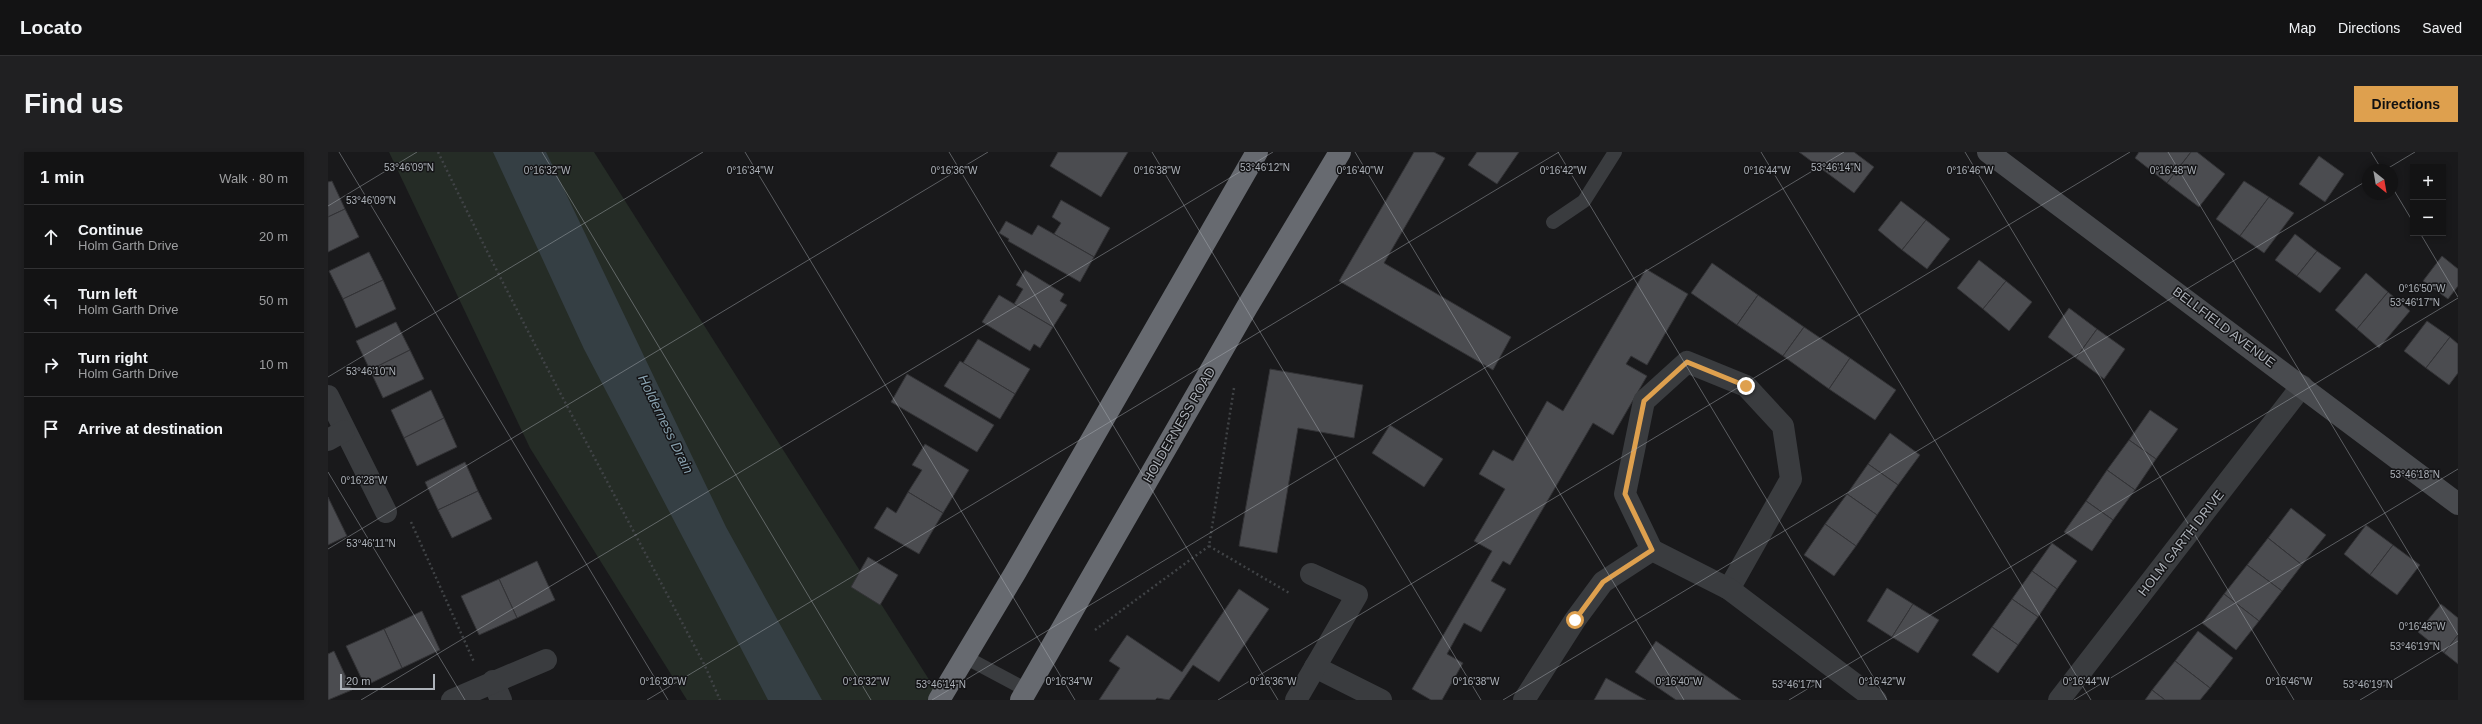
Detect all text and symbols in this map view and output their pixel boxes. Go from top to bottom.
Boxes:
text: Locato [20,17,82,38]
text: Map [2289,20,2316,36]
text: Directions [2338,20,2400,36]
text: Saved [2422,20,2462,36]
button: Directions [2354,86,2458,122]
text: Find us [24,88,124,119]
text: 53°46'09"N [384,162,434,173]
text: 53°46'12"N [1240,162,1290,173]
text: 53°46'14"N [1811,162,1861,173]
north arrow [2362,164,2398,200]
map controls [2410,164,2446,236]
button: + [2410,164,2446,200]
text: 0°16'32"W [524,165,571,176]
text: 0°16'34"W [727,165,774,176]
text: 0°16'36"W [931,165,978,176]
text: 0°16'38"W [1134,165,1181,176]
text: 0°16'40"W [1337,165,1384,176]
text: 0°16'42"W [1540,165,1587,176]
text: 0°16'44"W [1744,165,1791,176]
text: 0°16'46"W [1947,165,1994,176]
text: 0°16'48"W [2150,165,2197,176]
text: 1 min [40,168,84,187]
text: Walk · 80 m [219,171,288,186]
text: 53°46'09"N [346,195,396,206]
button: − [2410,200,2446,236]
text: Continue [78,221,143,238]
icon: ahead [40,226,62,248]
text: 20 m [259,229,288,244]
text: Holm Garth Drive [78,238,178,253]
text: 0°16'50"W [2399,283,2446,294]
street label: BELLFIELD AVENUE [2170,284,2278,371]
text: Turn left [78,285,137,302]
icon: left [40,290,62,312]
text: 50 m [259,293,288,308]
text: 53°46'17"N [2390,297,2440,308]
text: Holm Garth Drive [78,302,178,317]
text: Turn right [78,349,148,366]
icon: right [40,354,62,376]
text: 10 m [259,357,288,372]
street label: HOLDERNESS ROAD [1140,365,1218,485]
text: Holm Garth Drive [78,366,178,381]
text: 53°46'10"N [346,366,396,377]
water label: Holderness Drain [635,372,697,476]
route end [1737,377,1755,395]
icon: arrive [40,418,62,440]
text: Arrive at destination [78,420,223,437]
text: 53°46'18"N [2390,469,2440,480]
text: 0°16'28"W [341,475,388,486]
street label: HOLM GARTH DRIVE [2135,487,2227,599]
text: 53°46'11"N [346,538,396,549]
route start [1566,611,1584,629]
text: 0°16'48"W [2399,621,2446,632]
text: 53°46'19"N [2390,641,2440,652]
scale bar [340,672,435,691]
text: 20 m [346,675,370,687]
text: 0°16'30"W [640,676,687,687]
text: 0°16'32"W [843,676,890,687]
text: 0°16'34"W [1046,676,1093,687]
text: 0°16'36"W [1250,676,1297,687]
text: 0°16'38"W [1453,676,1500,687]
text: 0°16'40"W [1656,676,1703,687]
text: 0°16'42"W [1859,676,1906,687]
text: 0°16'44"W [2063,676,2110,687]
text: 0°16'46"W [2266,676,2313,687]
text: 53°46'14"N [916,679,966,690]
text: 53°46'17"N [1772,679,1822,690]
text: 53°46'19"N [2343,679,2393,690]

